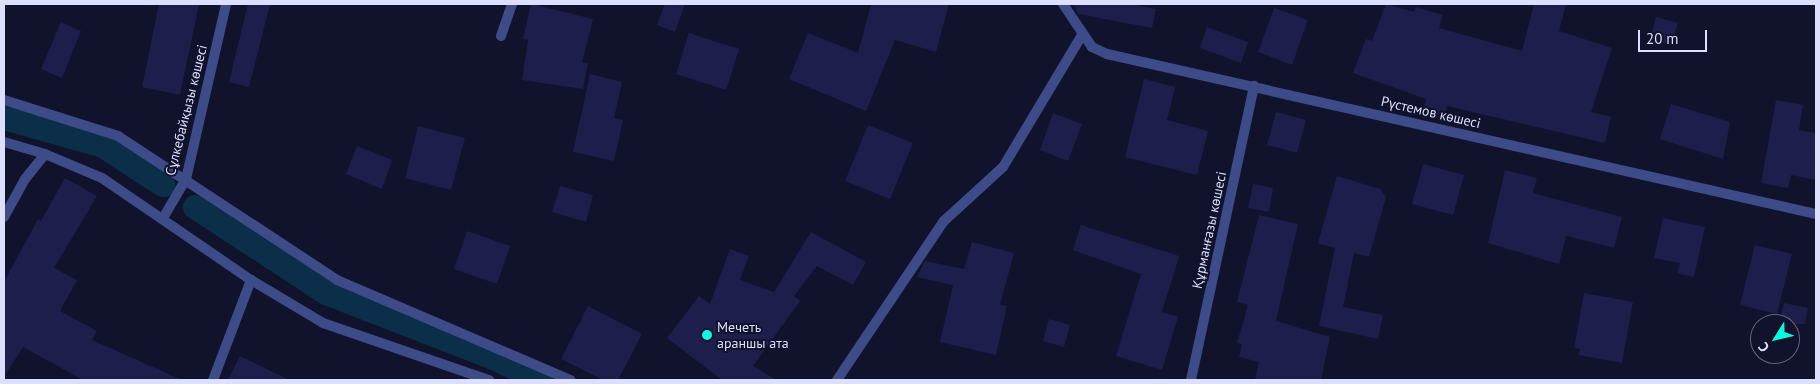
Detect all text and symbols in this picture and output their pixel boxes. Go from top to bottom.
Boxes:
scale bar [1640,20,1709,52]
text: 20 m [1646,29,1679,48]
street label: Сұлкебайқызы көшесі [162,43,210,177]
street label: Рүстемов көшесі [1380,92,1482,132]
street label: Құрманғазы көшесі [1188,170,1230,290]
north arrow [1750,314,1800,364]
place label: Мечеть араншы ата [717,319,789,352]
marker: Мечеть араншы ата [701,329,713,341]
text: С [1754,339,1773,356]

